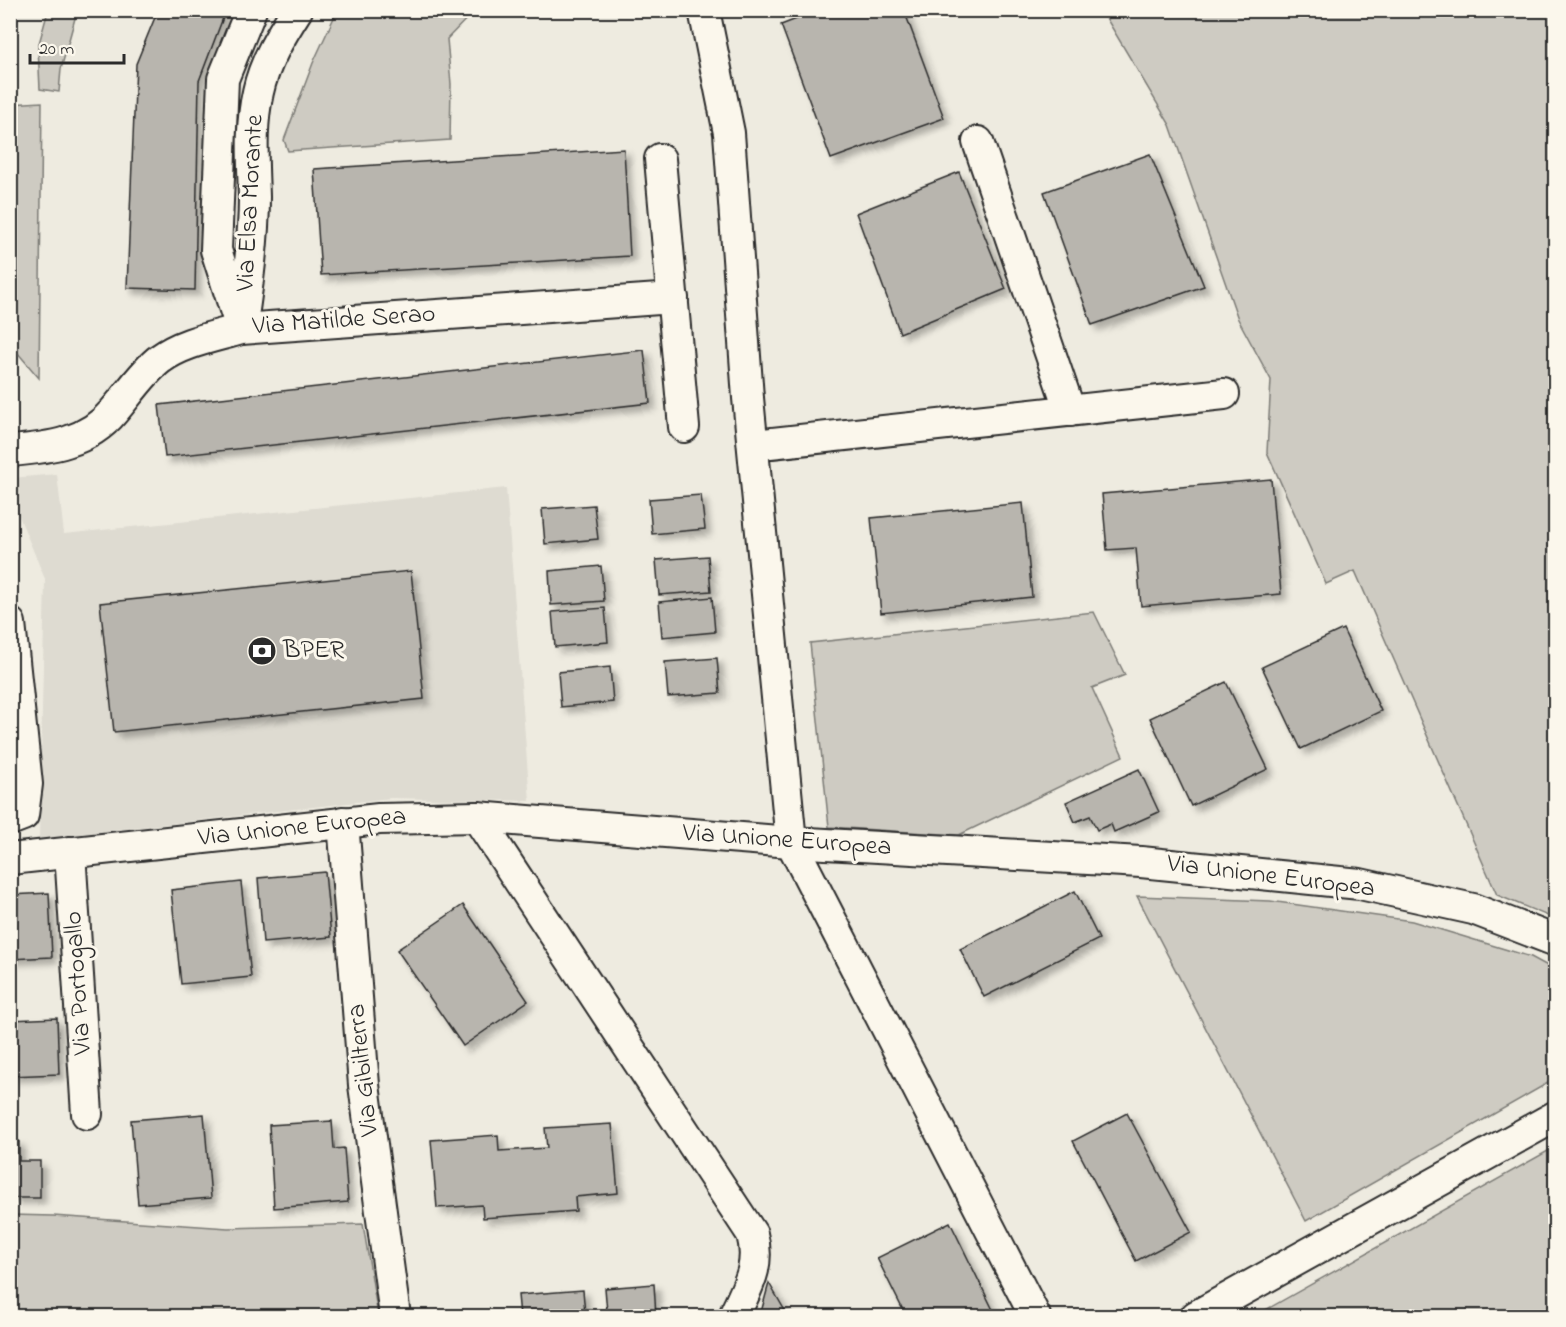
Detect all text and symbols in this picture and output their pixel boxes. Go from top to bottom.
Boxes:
scale bar [30,27,124,65]
text: 20 m [39,37,74,63]
street label: Via Elsa Morante [227,113,275,293]
street label: Via Matilde Serao [250,296,437,346]
place label: BPER [282,632,345,670]
bank icon: BPER [246,635,278,667]
street label: Via Unione Europea [195,798,408,858]
street label: Via Unione Europea [680,815,893,867]
street label: Via Unione Europea [1164,845,1377,909]
street label: Via Portogallo [55,910,103,1057]
street label: Via Gibilterra [338,1002,390,1139]

